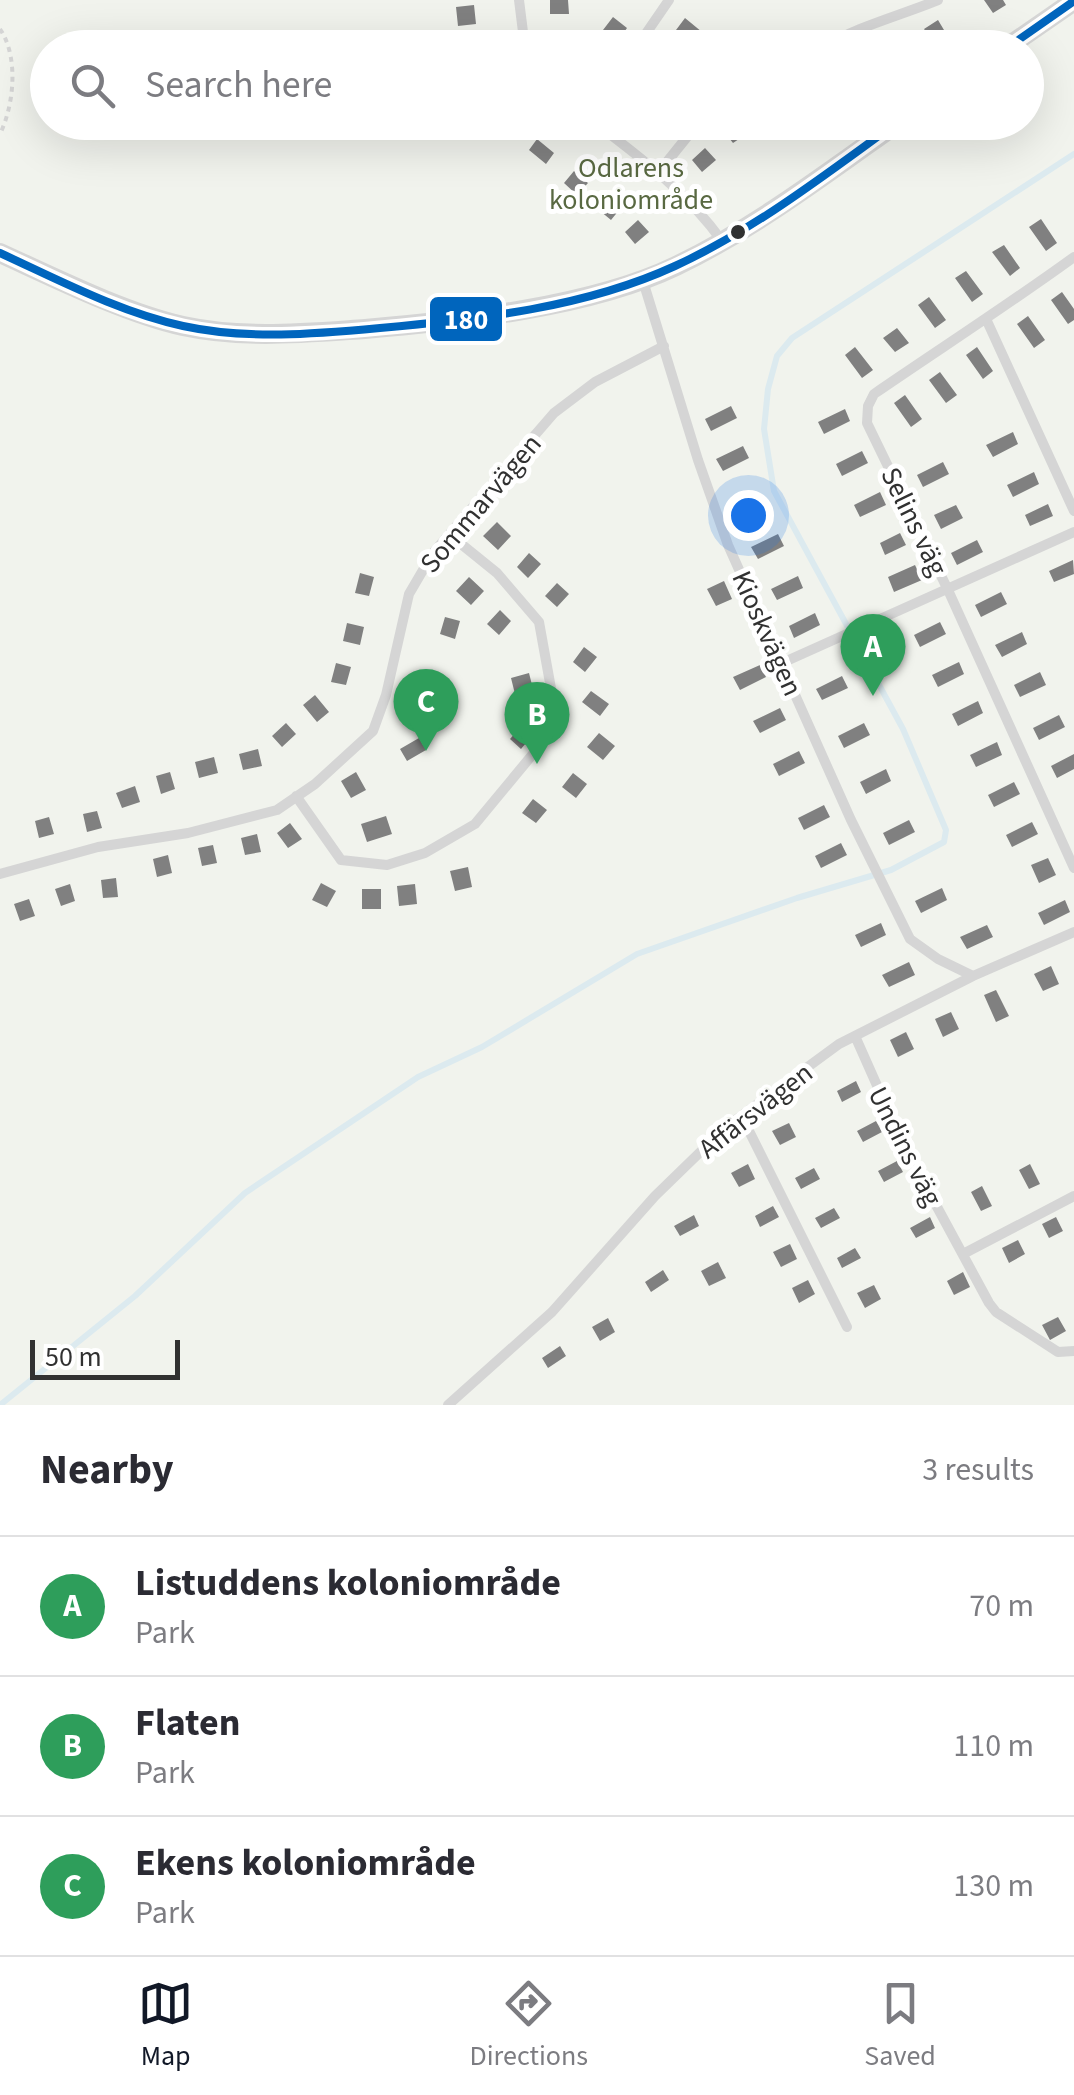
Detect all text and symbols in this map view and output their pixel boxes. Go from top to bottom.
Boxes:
search box [30,30,1044,140]
icon: search [65,58,120,113]
text: Search here [145,58,332,112]
park label: Odlarens koloniområde [549,148,713,220]
unlabelled marker [728,222,748,242]
line badge: 180 [428,295,504,343]
text: 180 [444,300,488,340]
street label: Sommarvägen [411,425,551,582]
street label: Selins väg [871,460,958,582]
your location [723,490,774,541]
street label: Kioskvägen [722,564,812,702]
pin: A [840,614,906,696]
pin: C [394,668,458,751]
pin: B [504,682,570,764]
street label: Affärsvägen [690,1053,821,1168]
street label: Undins väg [858,1080,952,1213]
scale bar [30,1335,180,1380]
text: 50 m [45,1337,102,1377]
text: Nearby [40,1440,174,1500]
text: 3 results [922,1447,1034,1493]
text: Listuddens koloniområde [135,1556,561,1610]
text: A [63,1583,82,1629]
text: 70 m [969,1583,1034,1629]
text: Park [135,1610,195,1656]
text: Flaten [135,1696,240,1750]
text: B [63,1723,82,1769]
text: 110 m [953,1723,1034,1769]
text: Park [135,1750,195,1796]
text: Ekens koloniområde [135,1836,476,1890]
text: C [63,1863,82,1909]
text: 130 m [953,1863,1034,1909]
text: Park [135,1890,195,1936]
tab: Map [138,1976,193,2076]
tab: Directions [470,1976,588,2076]
tab: Saved [864,1976,936,2076]

